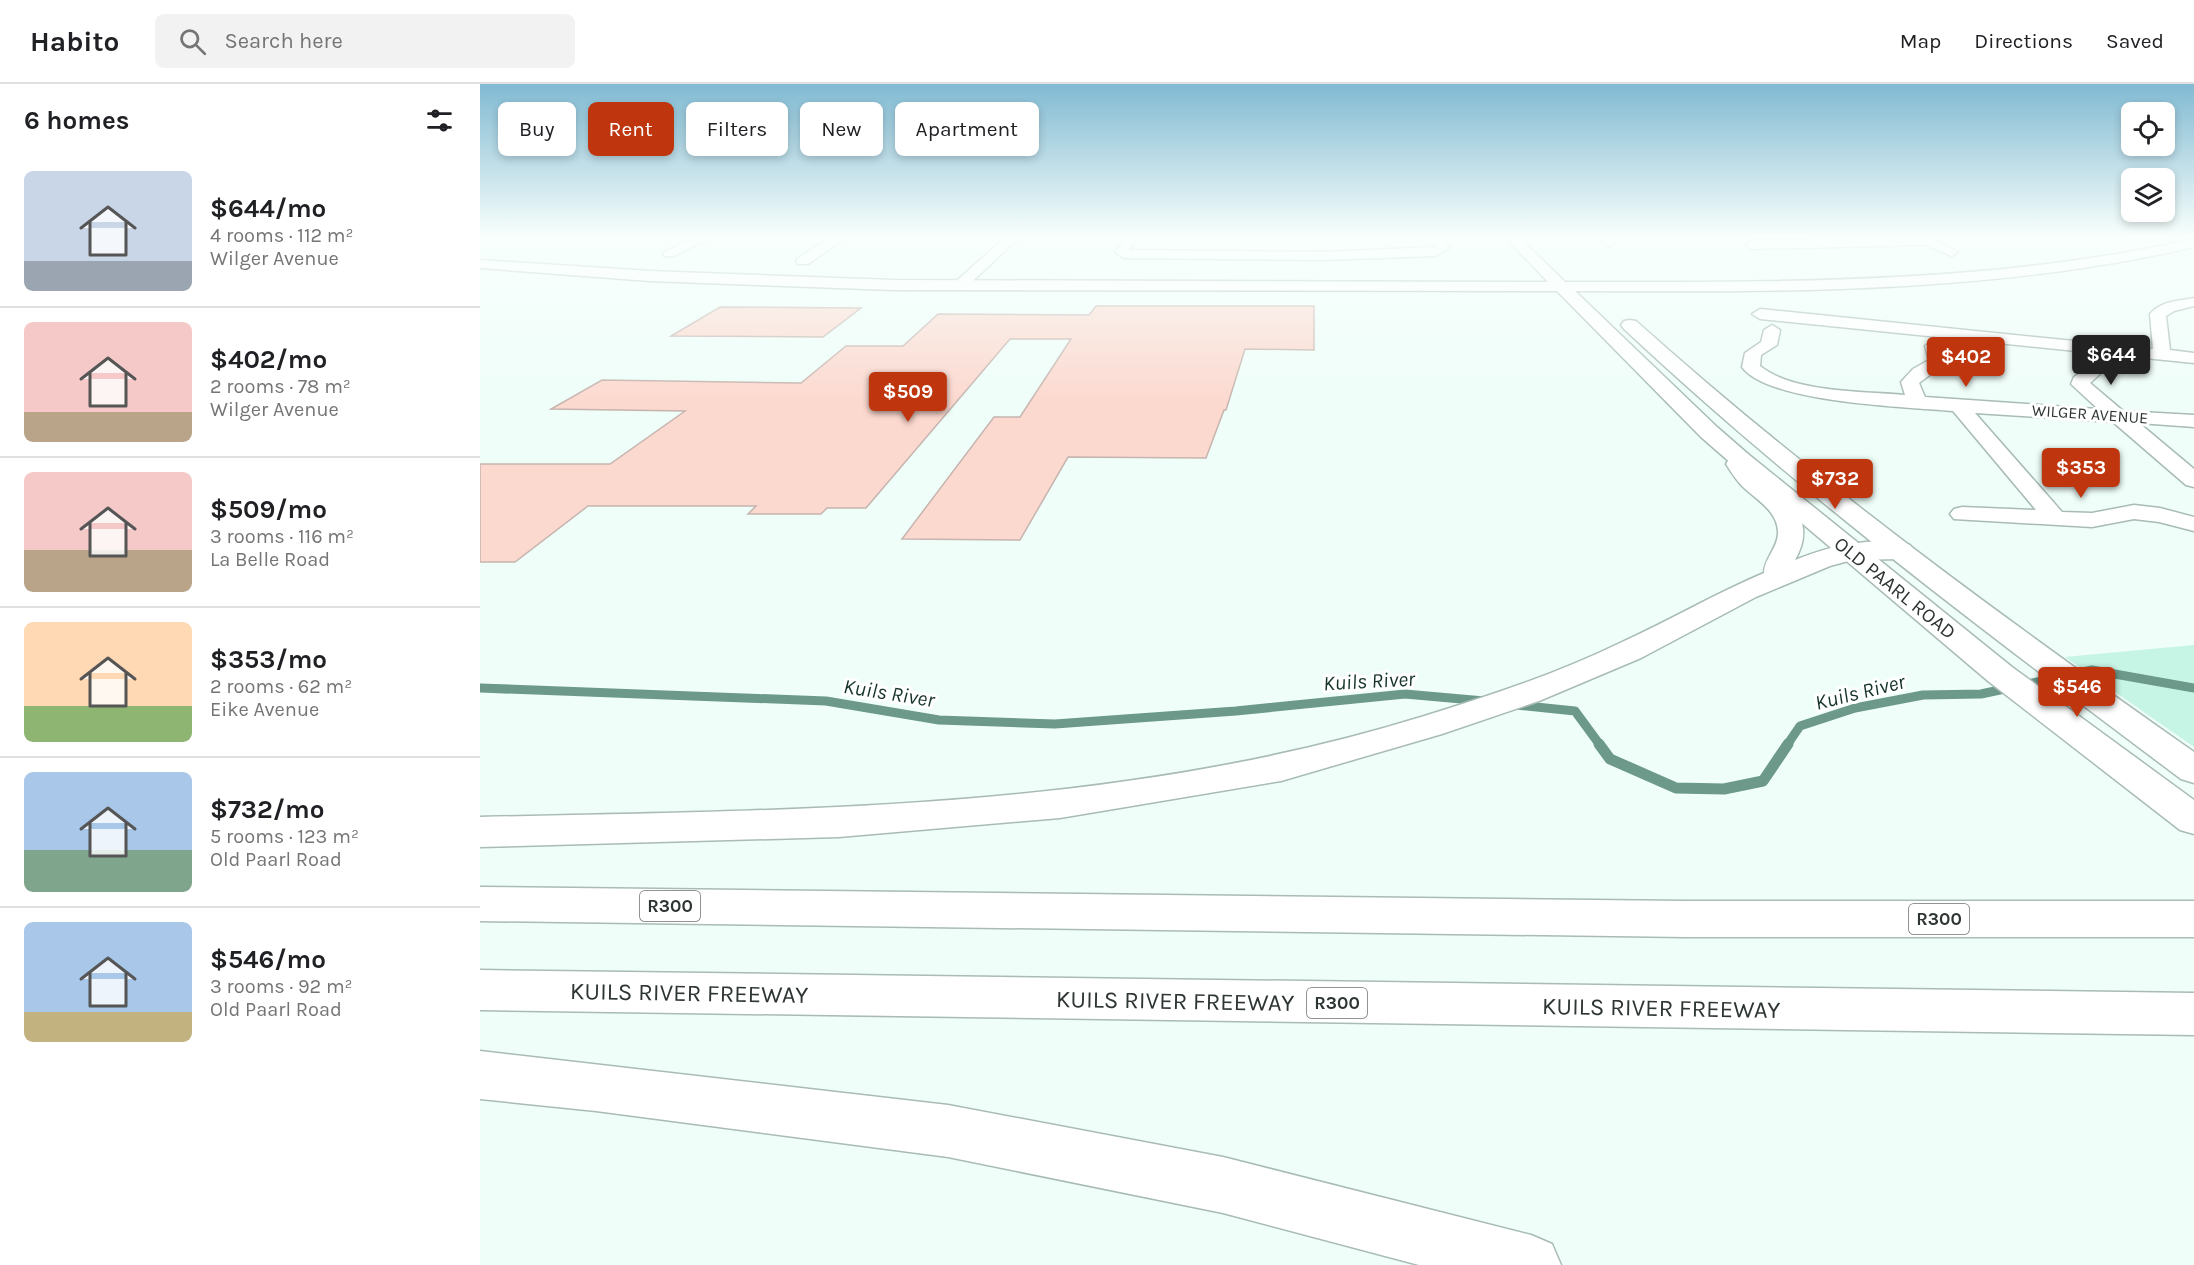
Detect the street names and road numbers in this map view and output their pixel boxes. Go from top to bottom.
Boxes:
street label: WILGER AVENUE [2031,400,2149,428]
street label: OLD PAARL ROAD [1830,532,1960,644]
road number: R300 [640,891,700,921]
road number: R300 [1909,904,1969,934]
street label: KUILS RIVER FREEWAY [570,977,808,1009]
street label: KUILS RIVER FREEWAY [1056,985,1294,1017]
road number: R300 [1307,988,1367,1018]
street label: KUILS RIVER FREEWAY [1542,992,1780,1024]

